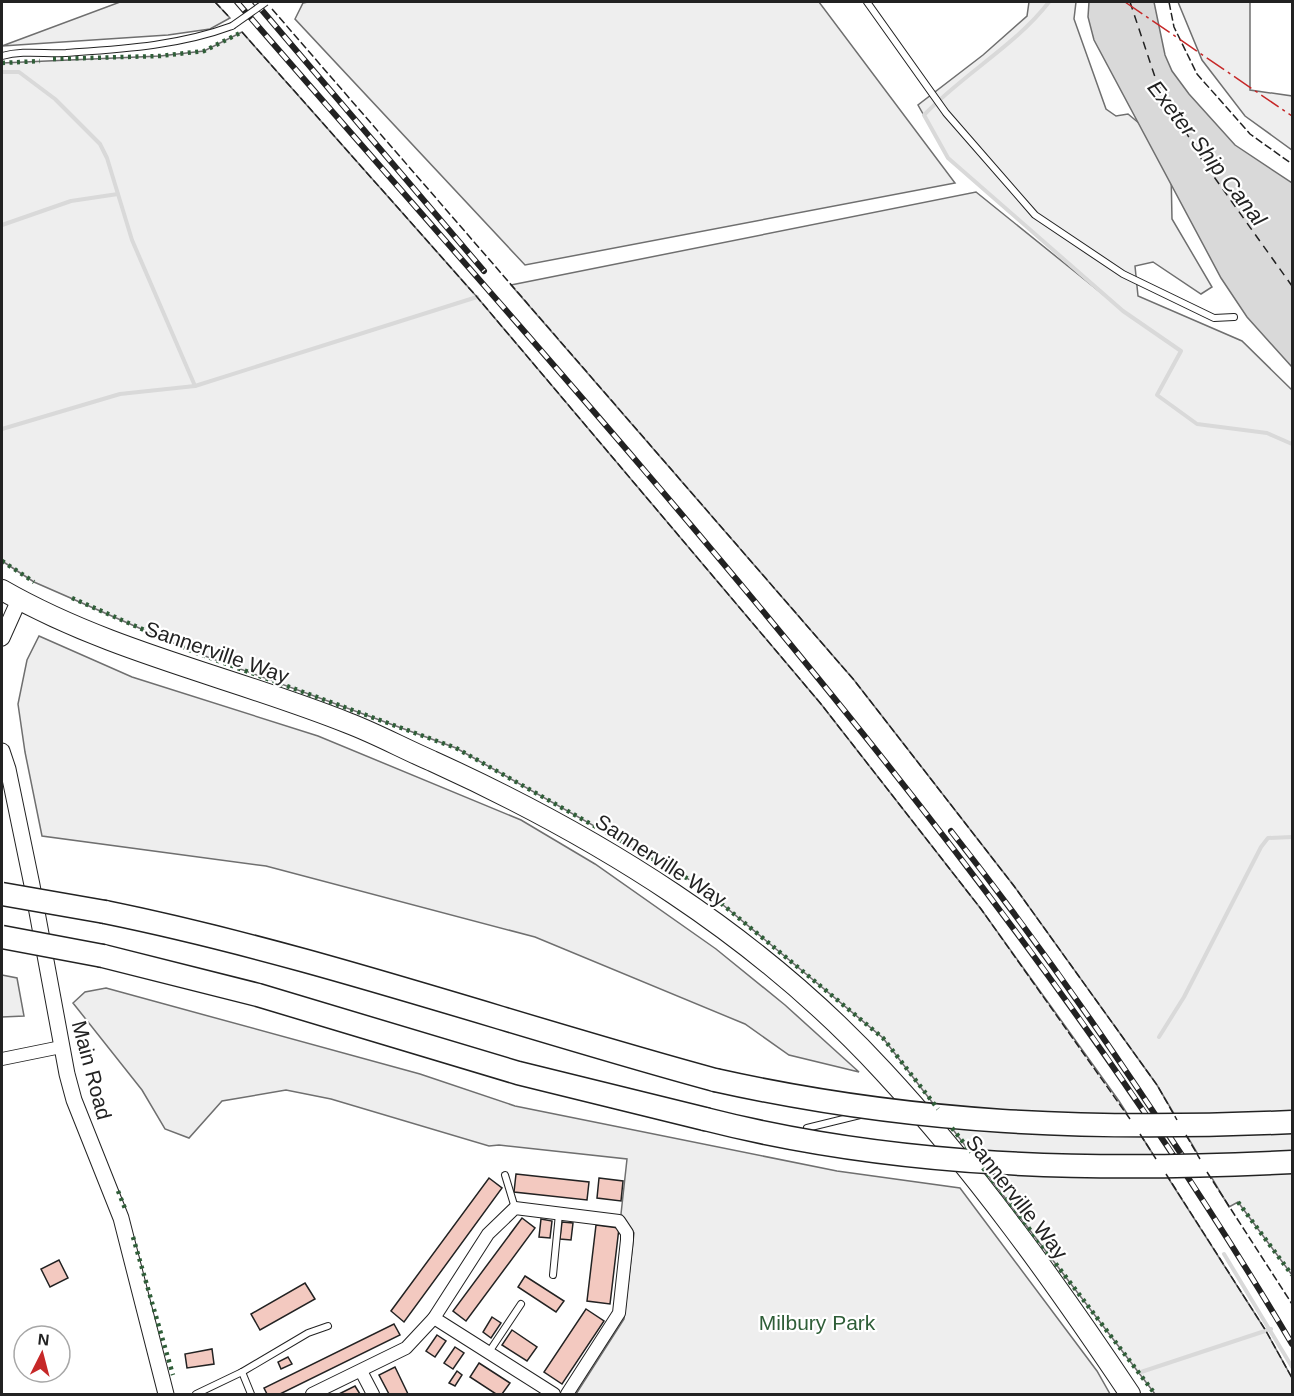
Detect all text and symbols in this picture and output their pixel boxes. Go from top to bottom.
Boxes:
water label: Exeter Ship Canal [1143,75,1272,231]
street label: Sannerville Way [142,617,293,688]
street label: Sannerville Way [591,809,731,911]
street label: Main Road [68,1018,116,1122]
street label: Sannerville Way [961,1130,1073,1264]
park label: Milbury Park [759,1311,876,1334]
north arrow [12,1324,72,1384]
text: N [37,1331,50,1349]

